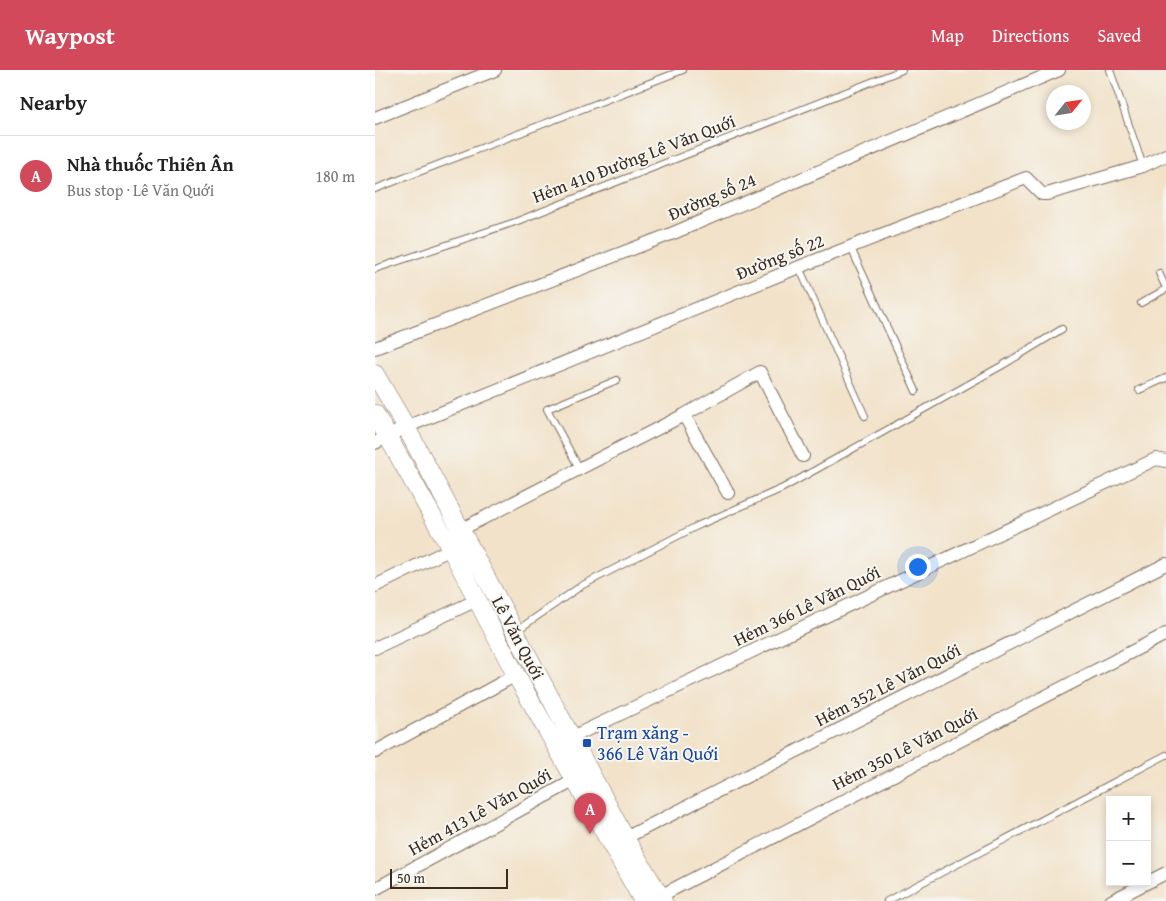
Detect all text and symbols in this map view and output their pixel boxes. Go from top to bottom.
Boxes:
text: Waypost [25,18,115,53]
text: Map [931,22,964,49]
text: Directions [992,22,1069,49]
text: Saved [1097,22,1141,49]
north arrow [1046,85,1091,130]
text: Nearby [20,87,87,118]
street label: Hẻm 410 Đường Lê Văn Quới [528,107,739,210]
text: Nhà thuốc Thiên Ân [67,150,234,178]
text: A [31,164,41,188]
text: 180 m [315,164,355,188]
street label: Đường số 24 [664,166,760,227]
text: Bus stop · Lê Văn Quới [67,178,214,202]
street label: Đường số 22 [732,227,828,286]
your location [905,554,931,580]
street label: Hẻm 366 Lê Văn Quới [729,558,885,653]
street label: Lê Văn Quới [485,591,552,684]
street label: Hẻm 352 Lê Văn Quới [810,636,965,733]
street label: Hẻm 350 Lê Văn Quới [827,700,982,797]
place label: Trạm xăng - 366 Lê Văn Quới [597,719,718,767]
marker: Trạm xăng - 366 Lê Văn Quới [581,737,593,749]
street label: Hẻm 413 Lê Văn Quới [403,761,556,862]
pin: A [574,793,606,834]
map controls [1106,796,1151,886]
button: + [1106,796,1151,841]
button: − [1106,841,1151,886]
scale bar [390,866,507,889]
text: 50 m [397,868,425,888]

